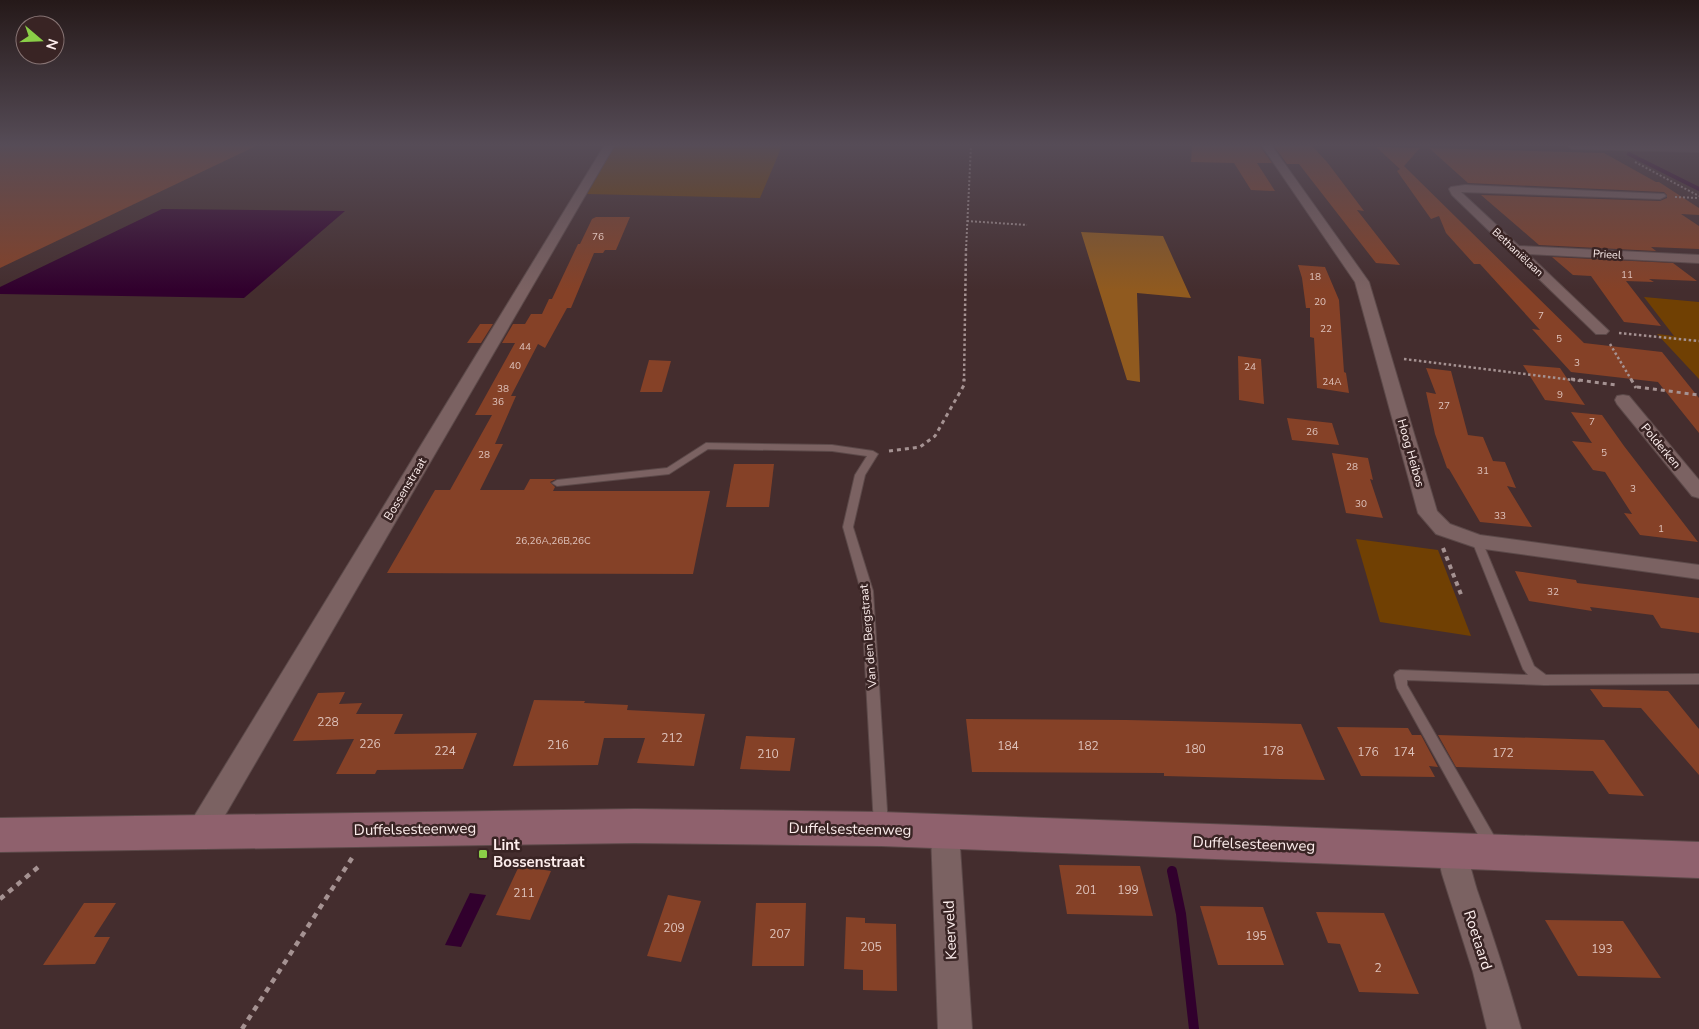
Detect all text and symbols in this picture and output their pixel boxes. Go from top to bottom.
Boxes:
north arrow [15,15,65,65]
text: N [41,36,63,52]
street label: Bethaniëlaan [1489,225,1547,280]
house number: 76 [592,230,604,244]
street label: Prieel [1592,246,1622,263]
house number: 11 [1621,268,1633,282]
house number: 18 [1309,270,1321,284]
house number: 20 [1314,295,1326,309]
house number: 7 [1538,309,1544,323]
house number: 22 [1320,322,1332,336]
house number: 5 [1556,332,1562,346]
house number: 44 [519,340,531,354]
house number: 3 [1574,356,1580,370]
house number: 40 [509,359,521,373]
house number: 24 [1244,360,1256,374]
house number: 24A [1322,375,1342,389]
house number: 38 [497,382,509,396]
house number: 9 [1557,388,1563,402]
house number: 36 [492,395,504,409]
house number: 27 [1438,399,1450,413]
house number: 7 [1589,415,1595,429]
street label: Hoog Heibos [1394,417,1428,489]
street label: Polderken [1637,420,1685,472]
house number: 26 [1306,425,1318,439]
house number: 5 [1601,446,1607,460]
house number: 28 [478,448,490,462]
street label: Bossenstraat [380,454,430,523]
house number: 28 [1346,460,1358,474]
house number: 31 [1477,464,1489,478]
house number: 3 [1630,482,1636,496]
house number: 30 [1355,497,1367,511]
house number: 33 [1494,509,1506,523]
house number: 1 [1658,522,1664,536]
house number: 26,26A,26B,26C [515,534,591,548]
street label: Van den Bergstraat [855,583,881,689]
house number: 32 [1547,585,1559,599]
house number: 228 [317,714,339,730]
house number: 212 [661,730,683,746]
house number: 226 [359,736,381,752]
house number: 216 [547,737,569,753]
house number: 184 [997,738,1019,754]
house number: 182 [1077,738,1099,754]
house number: 180 [1184,741,1206,757]
house number: 224 [434,743,456,759]
house number: 178 [1262,743,1284,759]
house number: 176 [1357,744,1379,760]
house number: 174 [1393,744,1415,760]
house number: 172 [1492,745,1514,761]
house number: 210 [757,746,779,762]
street label: Duffelsesteenweg [354,818,476,840]
street label: Duffelsesteenweg [789,818,911,840]
street label: Duffelsesteenweg [1192,832,1316,856]
place label: Lint Bossenstraat [493,835,585,872]
marker: Lint Bossenstraat [477,848,489,860]
house number: 201 [1075,882,1097,898]
house number: 199 [1117,882,1139,898]
house number: 211 [513,885,535,901]
street label: Keerveld [938,900,962,960]
street label: Roetaard [1459,908,1497,972]
house number: 209 [663,920,685,936]
house number: 207 [769,926,791,942]
house number: 195 [1245,928,1267,944]
house number: 205 [860,939,882,955]
house number: 193 [1591,941,1613,957]
house number: 2 [1374,960,1382,976]

